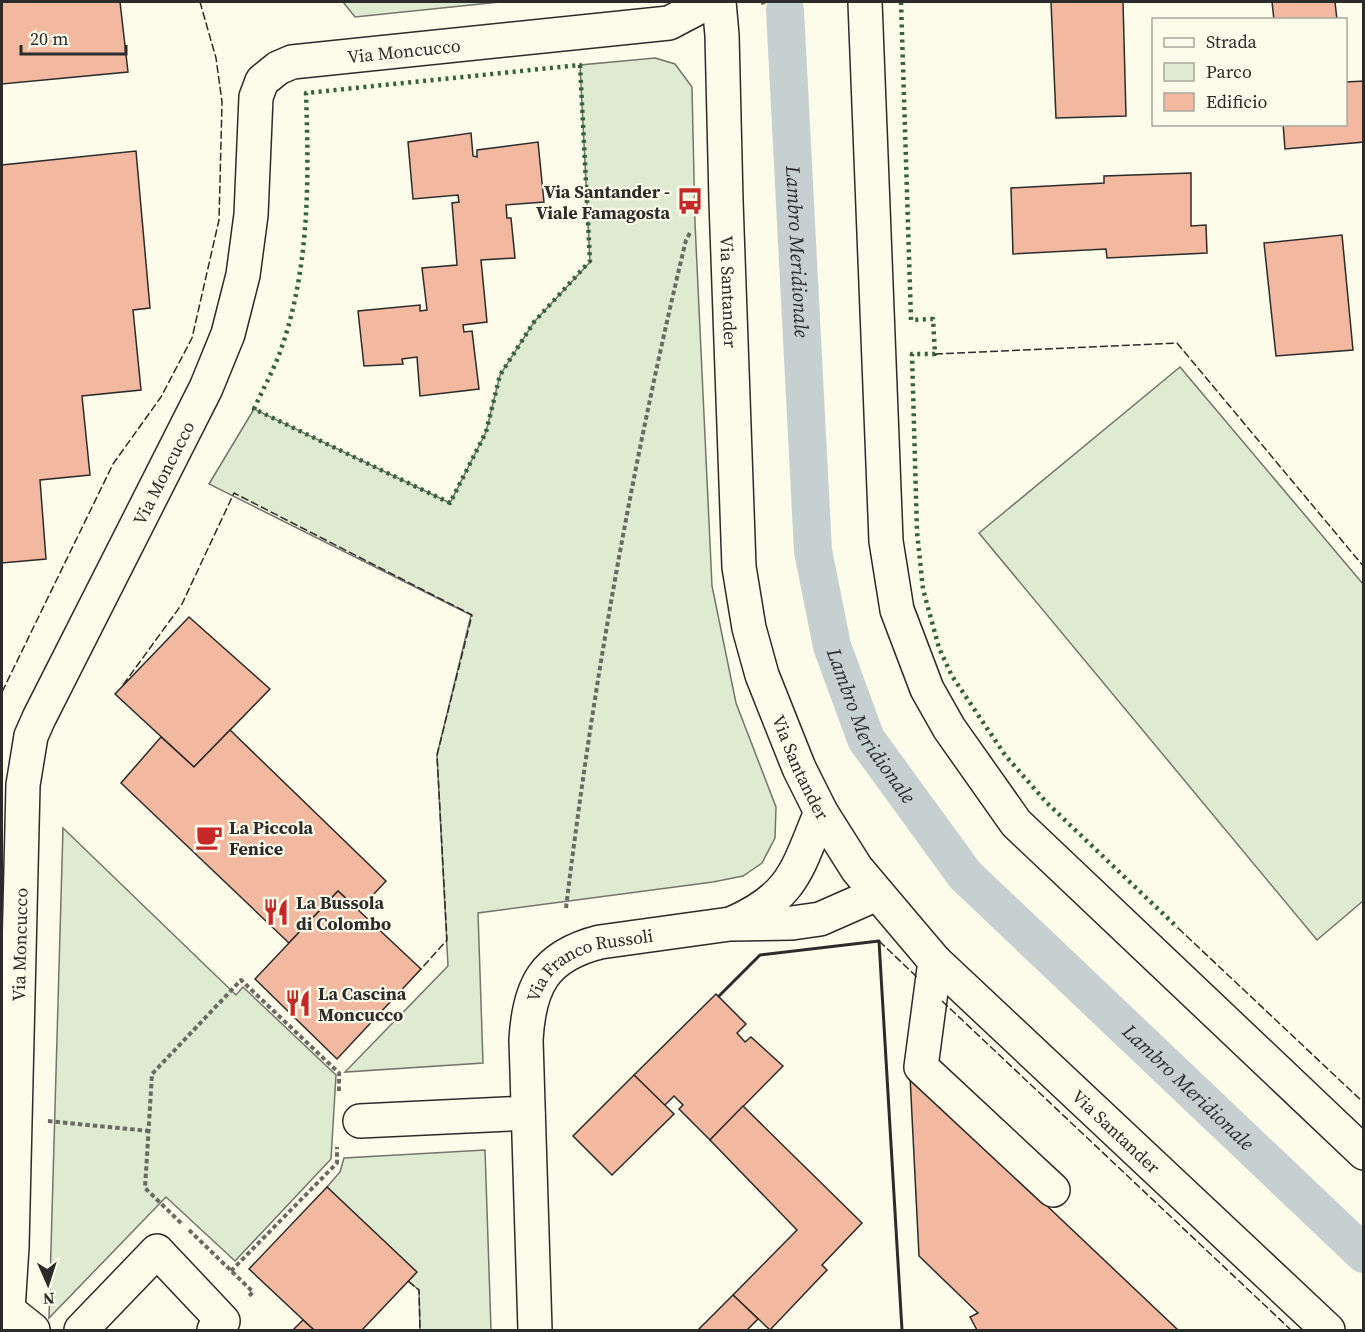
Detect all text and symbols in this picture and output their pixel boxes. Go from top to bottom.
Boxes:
scale bar [21,18,126,56]
legend [1152,18,1347,126]
text: 20 m [30,26,68,51]
text: Strada [1206,29,1257,54]
street label: Via Moncucco [346,32,462,69]
text: Parco [1206,59,1252,84]
text: Edificio [1206,89,1267,114]
water label: Lambro Meridionale [779,164,816,338]
place label: Via Santander - Viale Famagosta [536,179,670,225]
bus stop icon: Via Santander - Viale Famagosta [675,186,705,216]
street label: Via Santander [715,235,744,349]
street label: Via Moncucco [126,416,200,529]
water label: Lambro Meridionale [820,643,922,809]
street label: Via Santander [767,711,835,825]
place label: La Piccola Fenice [229,815,314,861]
cafe icon: La Piccola Fenice [194,822,224,852]
street label: Via Moncucco [5,887,33,1002]
place label: La Bussola di Colombo [296,890,391,936]
restaurant icon: La Bussola di Colombo [261,897,291,927]
street label: Via Franco Russoli [520,922,655,1005]
place label: La Cascina Moncucco [318,981,407,1027]
restaurant icon: La Cascina Moncucco [283,988,313,1018]
water label: Lambro Meridionale [1116,1017,1260,1157]
street label: Via Santander [1067,1084,1166,1179]
north arrow [18,1254,78,1314]
text: N [42,1288,55,1310]

